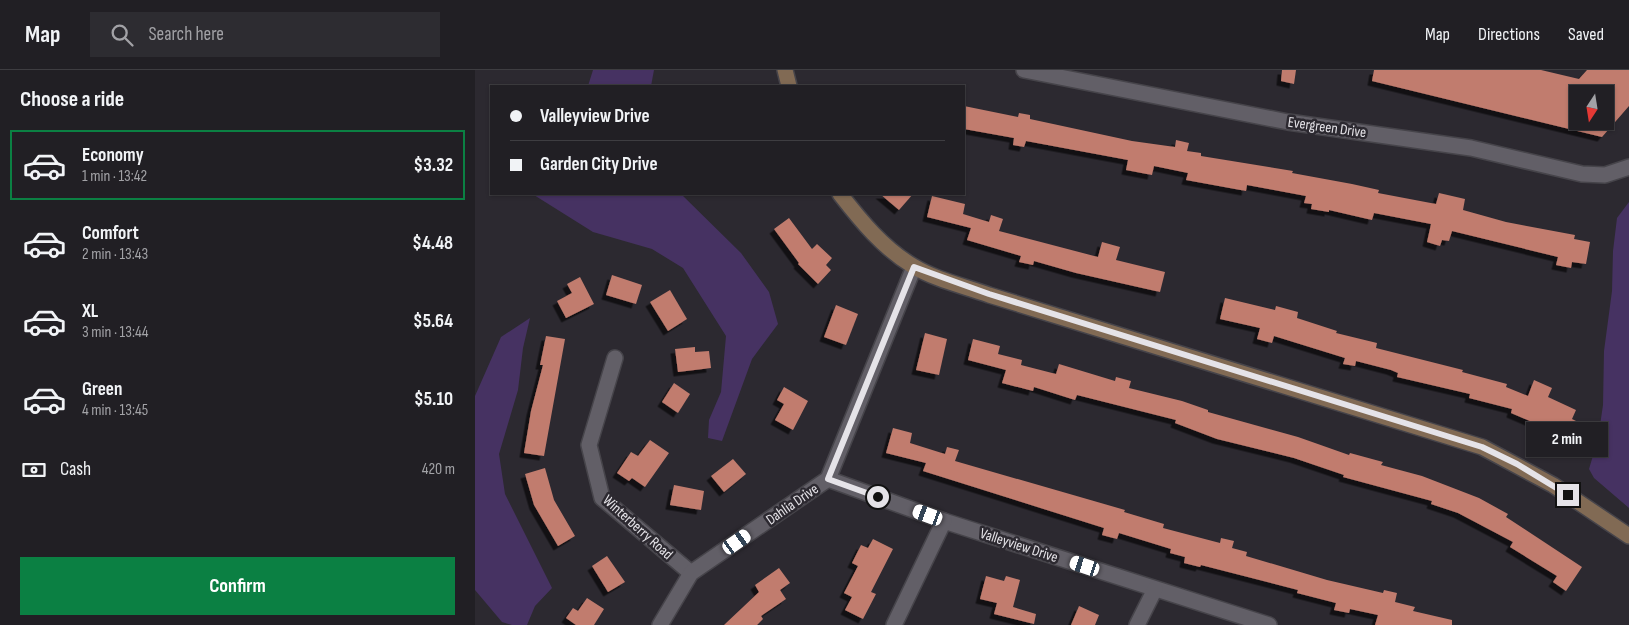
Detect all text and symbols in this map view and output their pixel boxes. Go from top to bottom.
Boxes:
search box [90,12,440,57]
text: Map [25,20,60,49]
icon: search [108,21,136,49]
text: Search here [148,23,224,46]
text: Map [1425,24,1450,45]
text: Directions [1478,24,1540,45]
text: Saved [1568,24,1604,45]
north arrow [1569,85,1614,130]
map controls [1569,85,1614,130]
text: Choose a ride [20,86,124,113]
text: Valleyview Drive [540,105,650,128]
street label: Evergreen Drive [1287,113,1367,142]
icon: car [22,143,67,188]
text: Economy [82,144,144,167]
text: Garden City Drive [540,153,658,176]
text: $3.32 [414,154,453,177]
text: 1 min · 13:42 [82,167,147,186]
icon: car [22,221,67,266]
text: Comfort [82,222,139,245]
text: $4.48 [412,232,453,255]
text: 2 min · 13:43 [82,245,148,264]
icon: car [22,299,67,344]
text: XL [82,300,98,323]
text: $5.64 [413,310,453,333]
text: 3 min · 13:44 [82,323,148,342]
icon: car [22,377,67,422]
text: Green [82,378,122,401]
text: $5.10 [414,388,453,411]
text: 4 min · 13:45 [82,401,148,420]
callout: 2 min [1527,422,1609,458]
text: 2 min [1552,430,1582,449]
icon: cash [20,456,48,484]
text: Cash [60,458,91,481]
text: 420 m [422,460,455,479]
street label: Dahlia Drive [762,480,822,529]
route end [1557,484,1579,506]
route start [867,486,889,508]
street label: Winterberry Road [599,491,677,564]
car [911,503,944,527]
street label: Valleyview Drive [977,524,1060,567]
car [720,527,753,557]
car [1068,554,1101,578]
button: Confirm [20,557,455,615]

